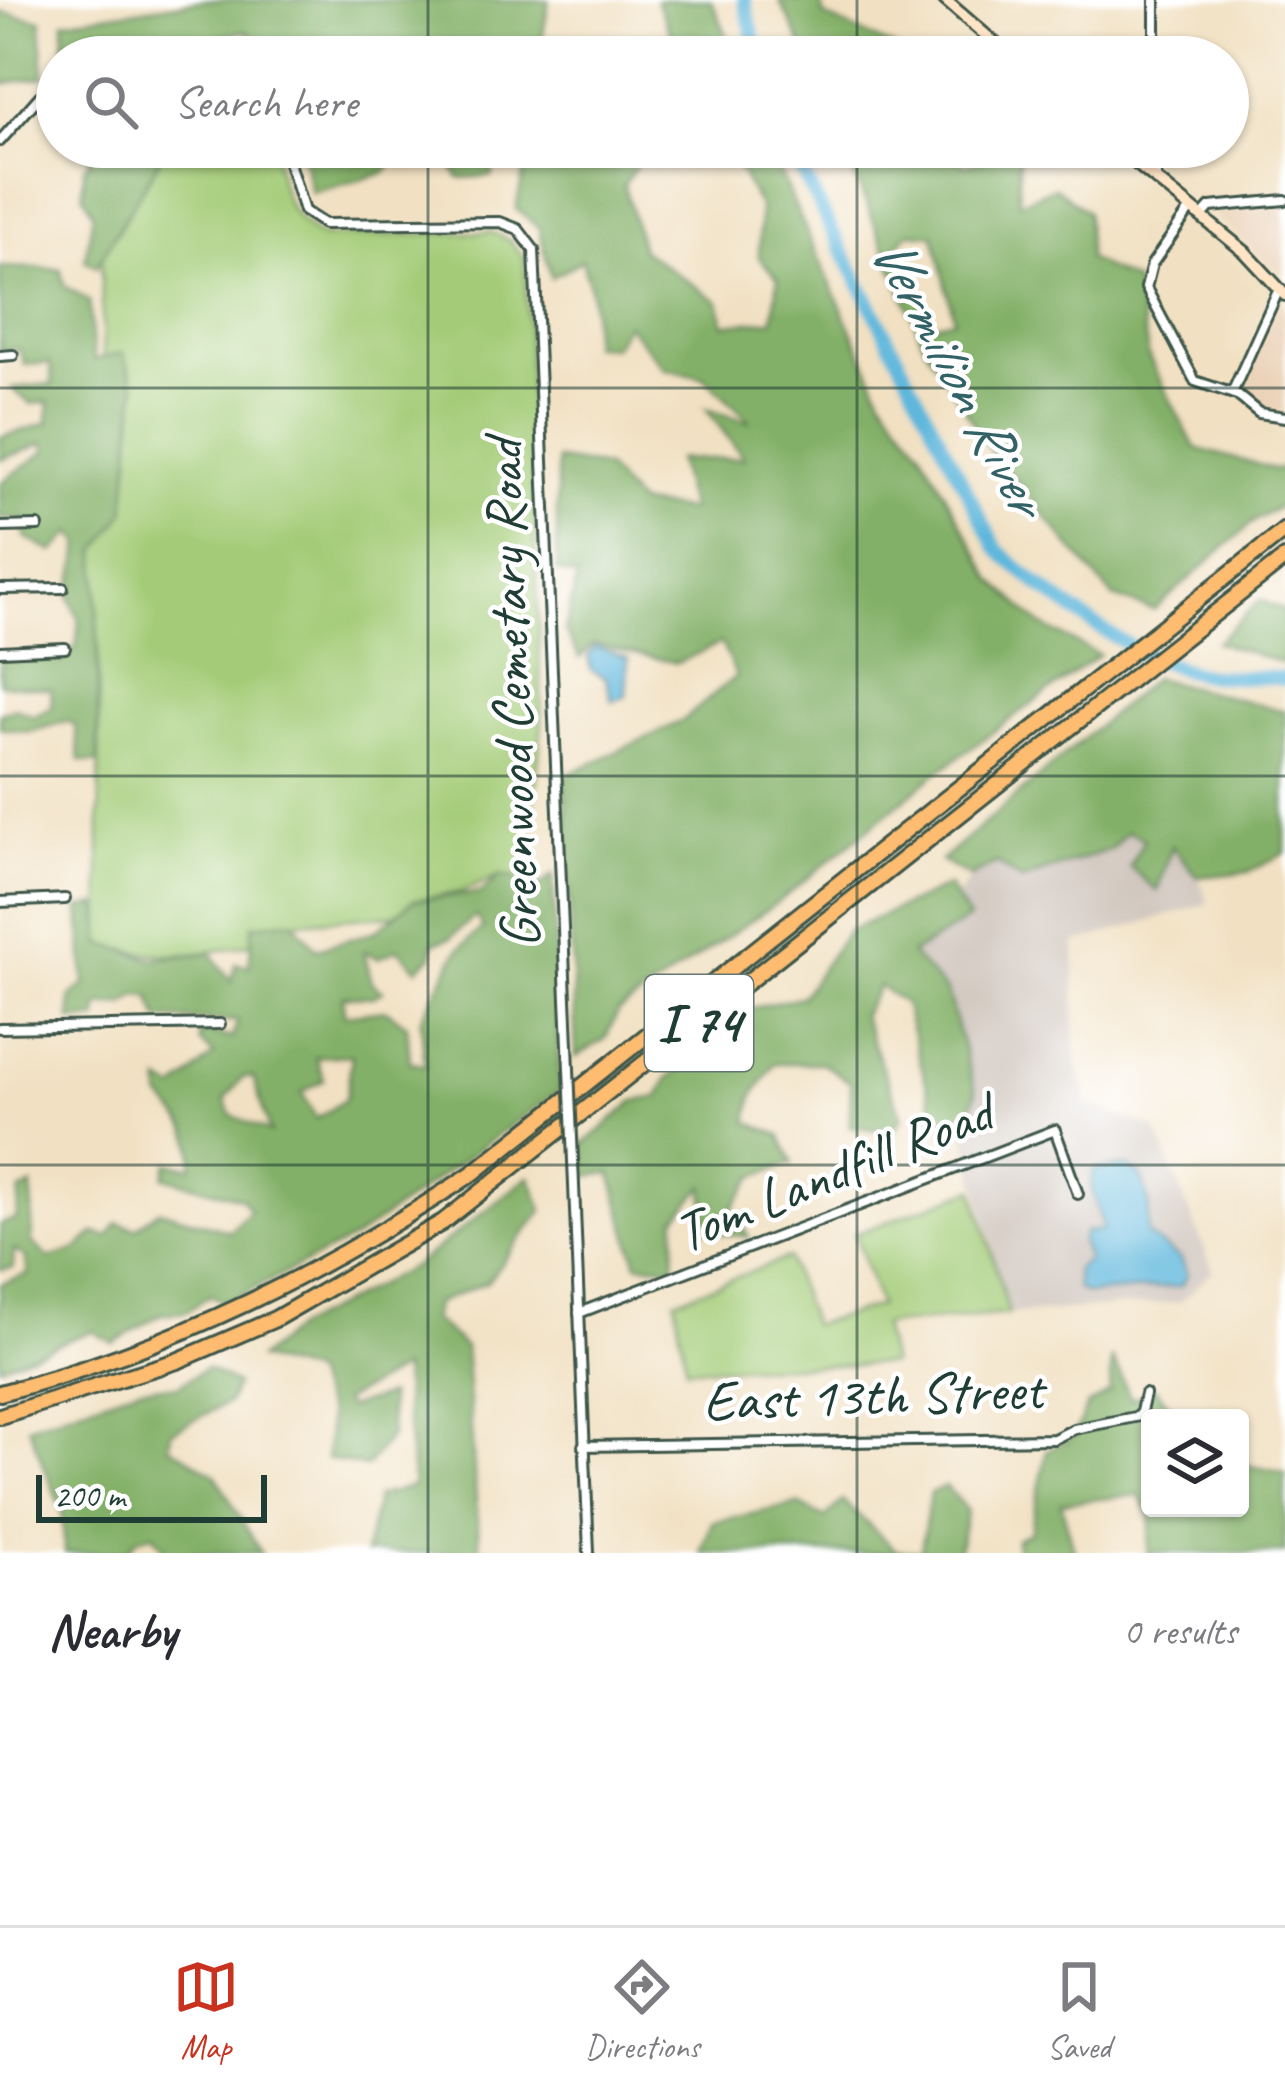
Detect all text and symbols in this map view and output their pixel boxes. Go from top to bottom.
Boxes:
search box [36,36,1249,168]
icon: search [78,69,144,135]
text: Search here [174,74,357,131]
water label: Vermilion River [854,221,1069,535]
street label: Greenwood Cemetary Road [466,431,556,950]
road number: I 74 [645,975,753,1071]
street label: Tom Landfill Road [663,1073,1010,1268]
street label: East 13th Street [702,1353,1049,1437]
map controls [1141,1409,1249,1517]
button: layers [1141,1409,1249,1517]
scale bar [36,1469,267,1522]
text: 200 m [54,1475,125,1517]
text: Nearby [48,1599,176,1663]
text: 0 results [1123,1607,1237,1656]
tab: Map [173,1954,239,2068]
tab: Directions [585,1954,700,2068]
tab: Saved [1046,1954,1112,2068]

